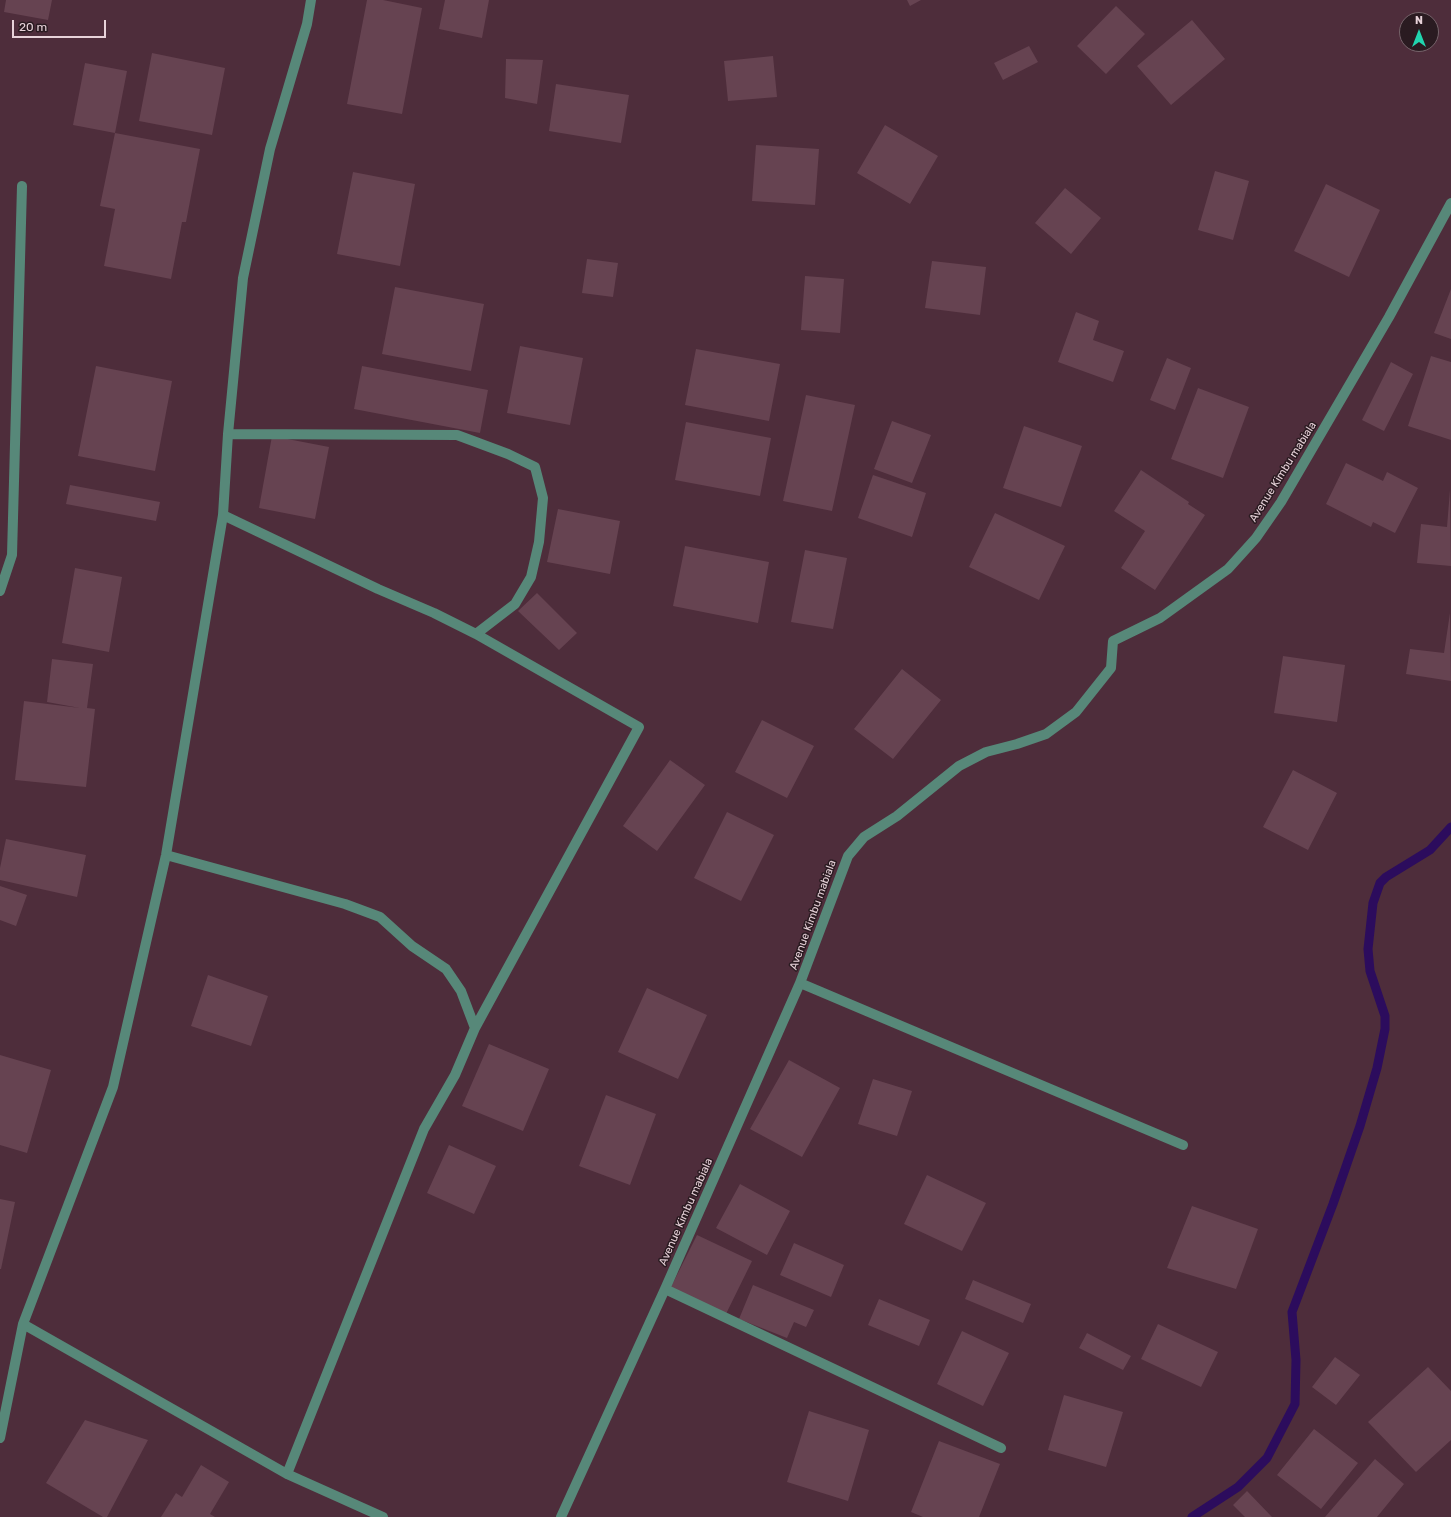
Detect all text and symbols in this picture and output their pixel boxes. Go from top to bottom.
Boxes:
scale bar [14,12,108,38]
north arrow [1399,12,1439,52]
text: N [1415,14,1423,27]
text: 20 m [19,20,47,34]
street label: Avenue Kimbu mabiala [1247,419,1319,525]
street label: Avenue Kimbu mabiala [787,858,839,972]
street label: Avenue Kimbu mabiala [656,1156,716,1268]

